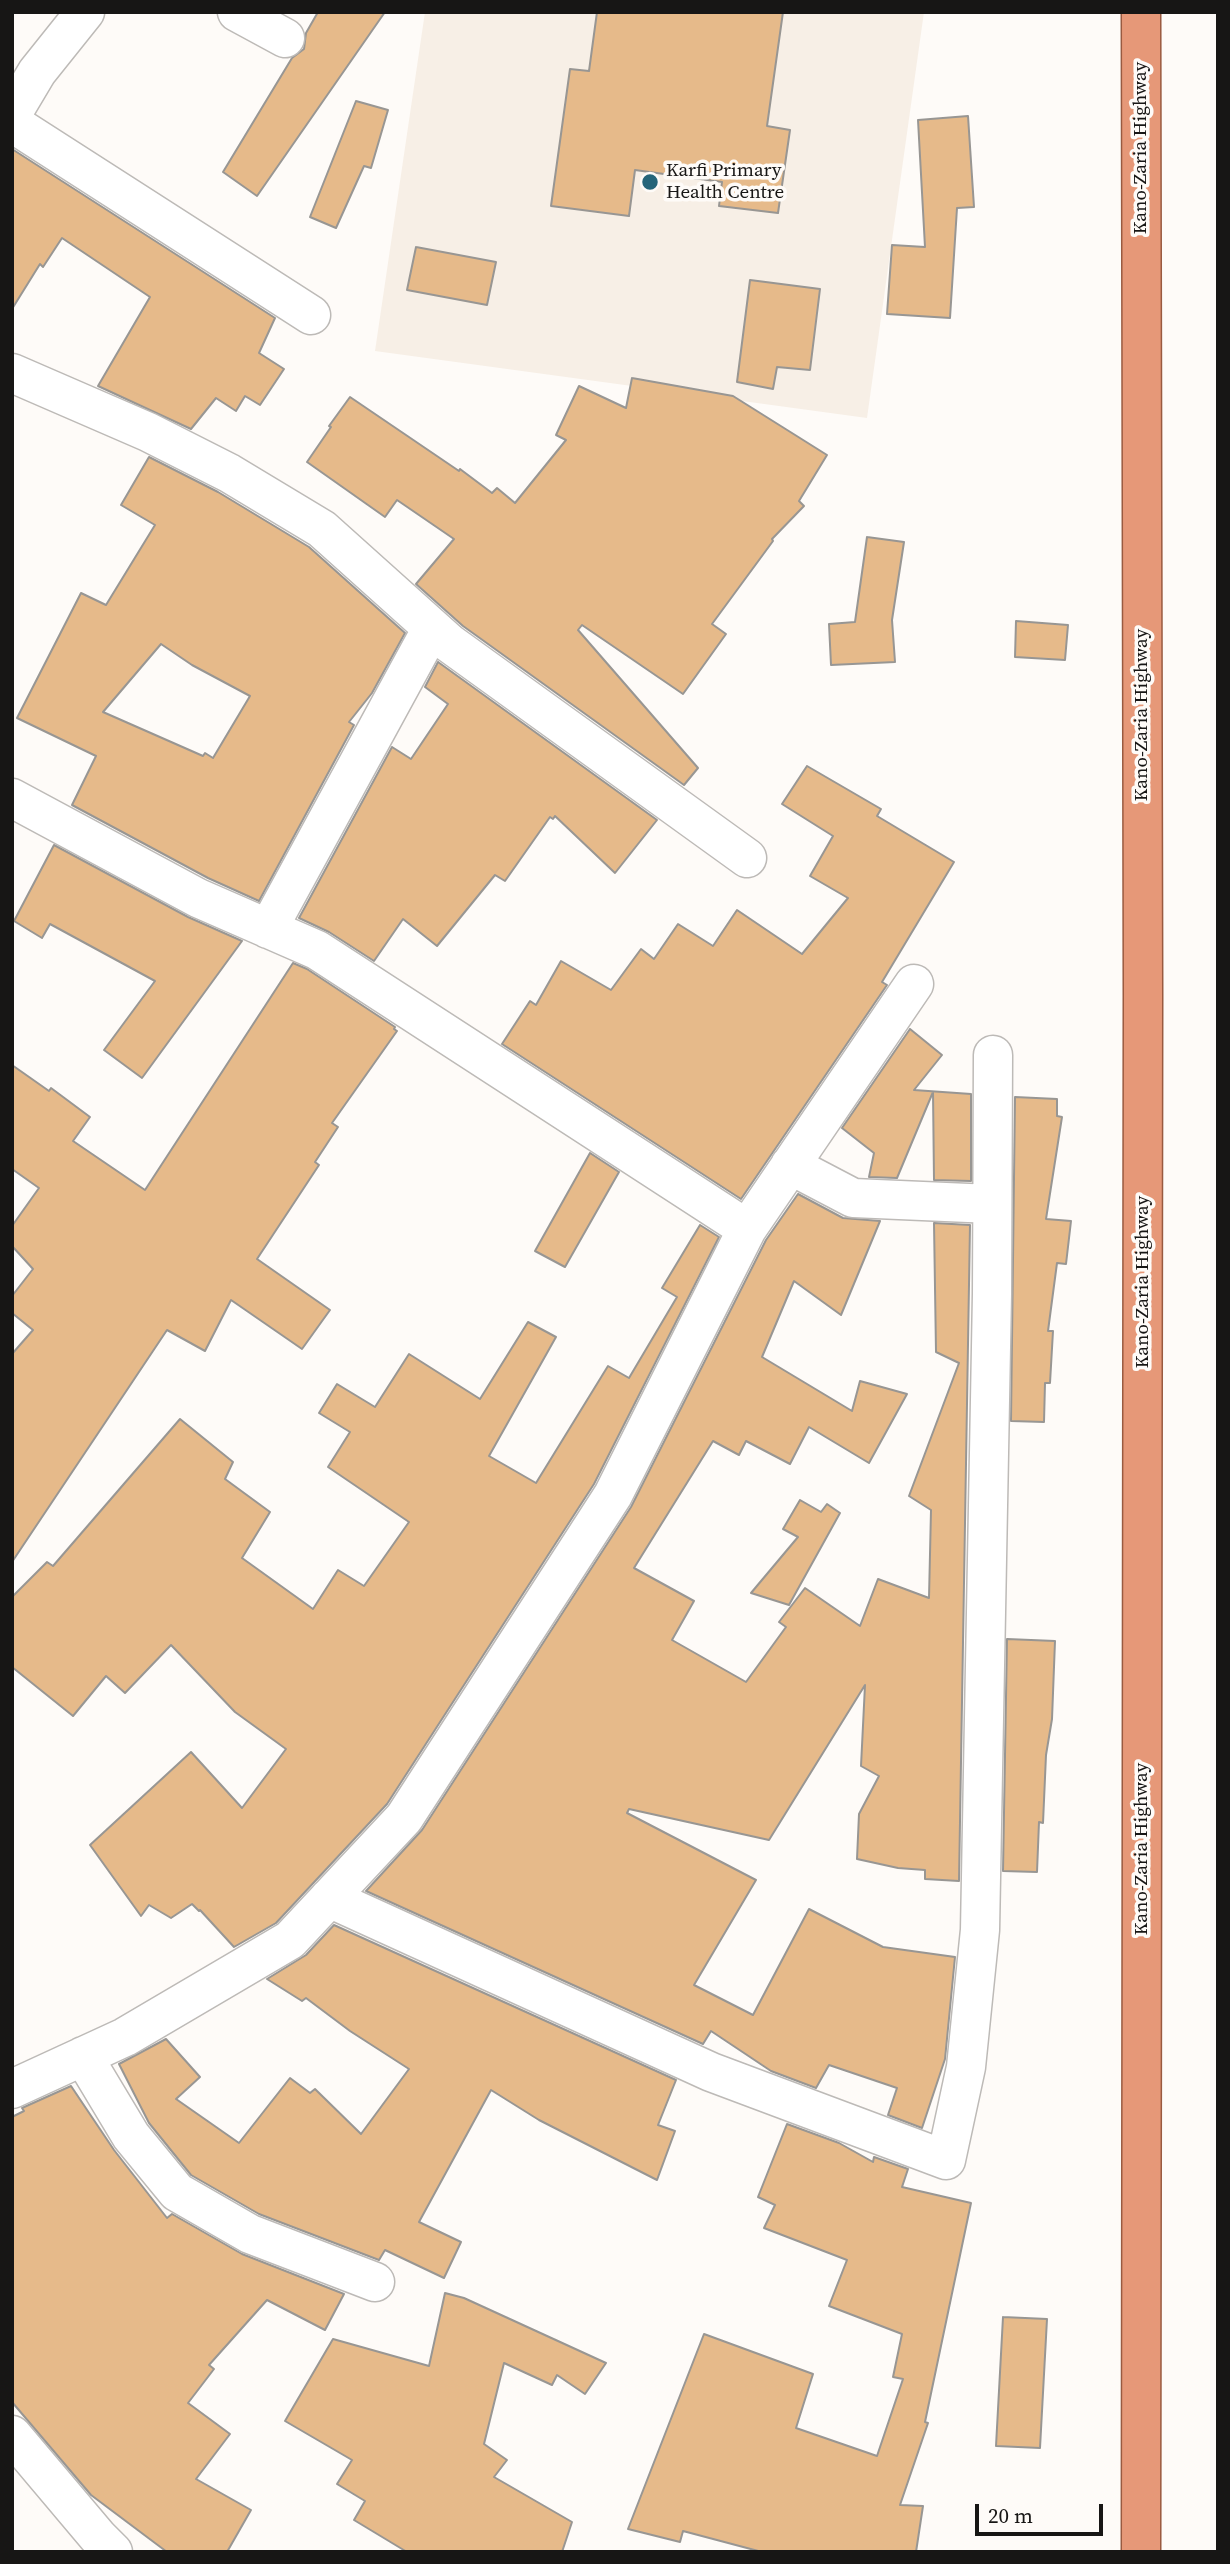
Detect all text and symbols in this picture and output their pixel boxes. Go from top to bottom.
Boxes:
street label: Kano-Zaria Highway [1130,62,1152,234]
place label: Karfi Primary Health Centre [666,160,784,204]
marker: Karfi Primary Health Centre [640,172,660,192]
street label: Kano-Zaria Highway [1131,629,1153,801]
street label: Kano-Zaria Highway [1132,1196,1154,1368]
street label: Kano-Zaria Highway [1131,1763,1153,1935]
scale bar [978,2490,1106,2534]
text: 20 m [988,2501,1033,2530]

